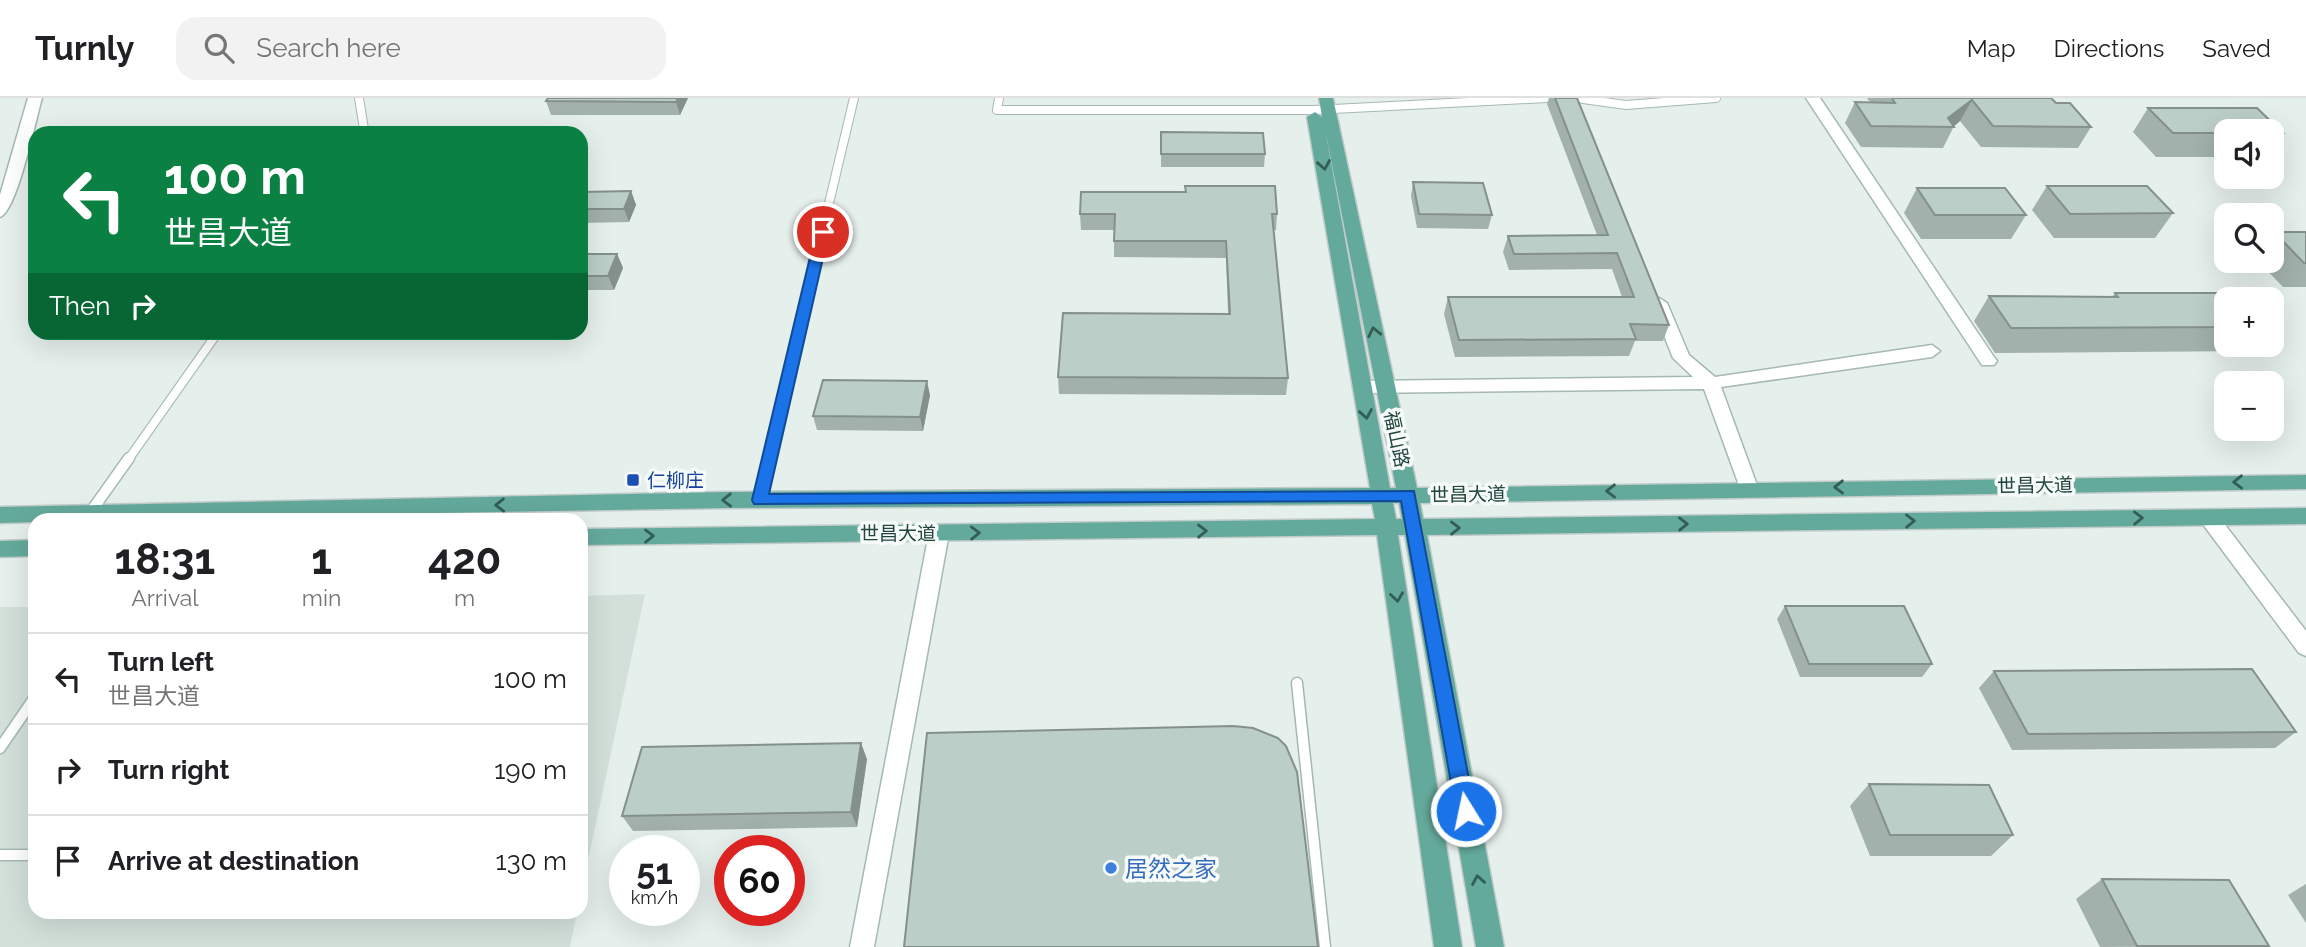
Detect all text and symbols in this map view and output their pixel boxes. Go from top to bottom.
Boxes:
search box [176,17,666,80]
text: Turnly [35,29,134,68]
icon: search [200,29,238,67]
text: Search here [256,33,401,63]
text: Map [1967,34,2016,63]
text: Directions [2054,34,2164,63]
text: Saved [2202,34,2271,63]
map controls [2214,119,2284,441]
button: sound [2214,119,2284,189]
text: 100 m [164,148,306,205]
icon: left [49,154,140,245]
one-way arrow [1316,159,1331,171]
pin [793,202,853,262]
button: search [2214,203,2284,273]
icon: arrive [804,213,842,251]
text: 世昌大道 [164,214,292,251]
icon: right [124,287,162,325]
button: + [2214,287,2284,357]
text: Then [49,291,110,321]
one-way arrow [1368,326,1383,338]
button: − [2214,371,2284,441]
one-way arrow [1358,408,1373,420]
street label: 福山路 [1380,409,1414,469]
place label: 仁柳庄 [647,469,704,491]
marker: 仁柳庄 [625,472,641,488]
street label: 世昌大道 [1997,473,2073,497]
one-way arrow [2232,475,2243,490]
one-way arrow [1833,479,1844,495]
street label: 世昌大道 [1430,482,1506,506]
one-way arrow [1606,483,1617,498]
one-way arrow [722,493,733,508]
one-way arrow [494,498,505,513]
one-way arrow [2133,511,2144,526]
one-way arrow [1906,513,1916,529]
one-way arrow [1678,516,1689,532]
one-way arrow [1451,520,1461,536]
street label: 世昌大道 [860,522,936,544]
one-way arrow [1197,523,1208,539]
one-way arrow [970,525,980,541]
one-way arrow [644,528,655,544]
text: 18:31 [115,535,215,584]
text: 1 [311,535,332,584]
text: 420 [428,535,501,584]
text: Arrival [131,584,199,611]
text: min [302,584,341,611]
text: m [454,584,475,611]
one-way arrow [1389,591,1404,602]
text: Turn left [108,647,214,677]
icon: left [49,660,87,698]
text: 100 m [494,664,567,694]
text: 世昌大道 [108,682,200,709]
icon: right [49,751,87,789]
text: Turn right [108,755,229,785]
text: 190 m [494,755,567,785]
position arrow [1429,774,1503,848]
speed limit sign: 60 [714,835,805,926]
icon: arrive [49,842,87,880]
text: Arrive at destination [108,846,359,876]
text: 130 m [496,846,567,876]
text: 51 [636,851,673,892]
place label: 居然之家 [1125,855,1217,882]
marker: 居然之家 [1103,860,1119,876]
one-way arrow [1471,874,1486,886]
text: km/h [631,887,678,908]

